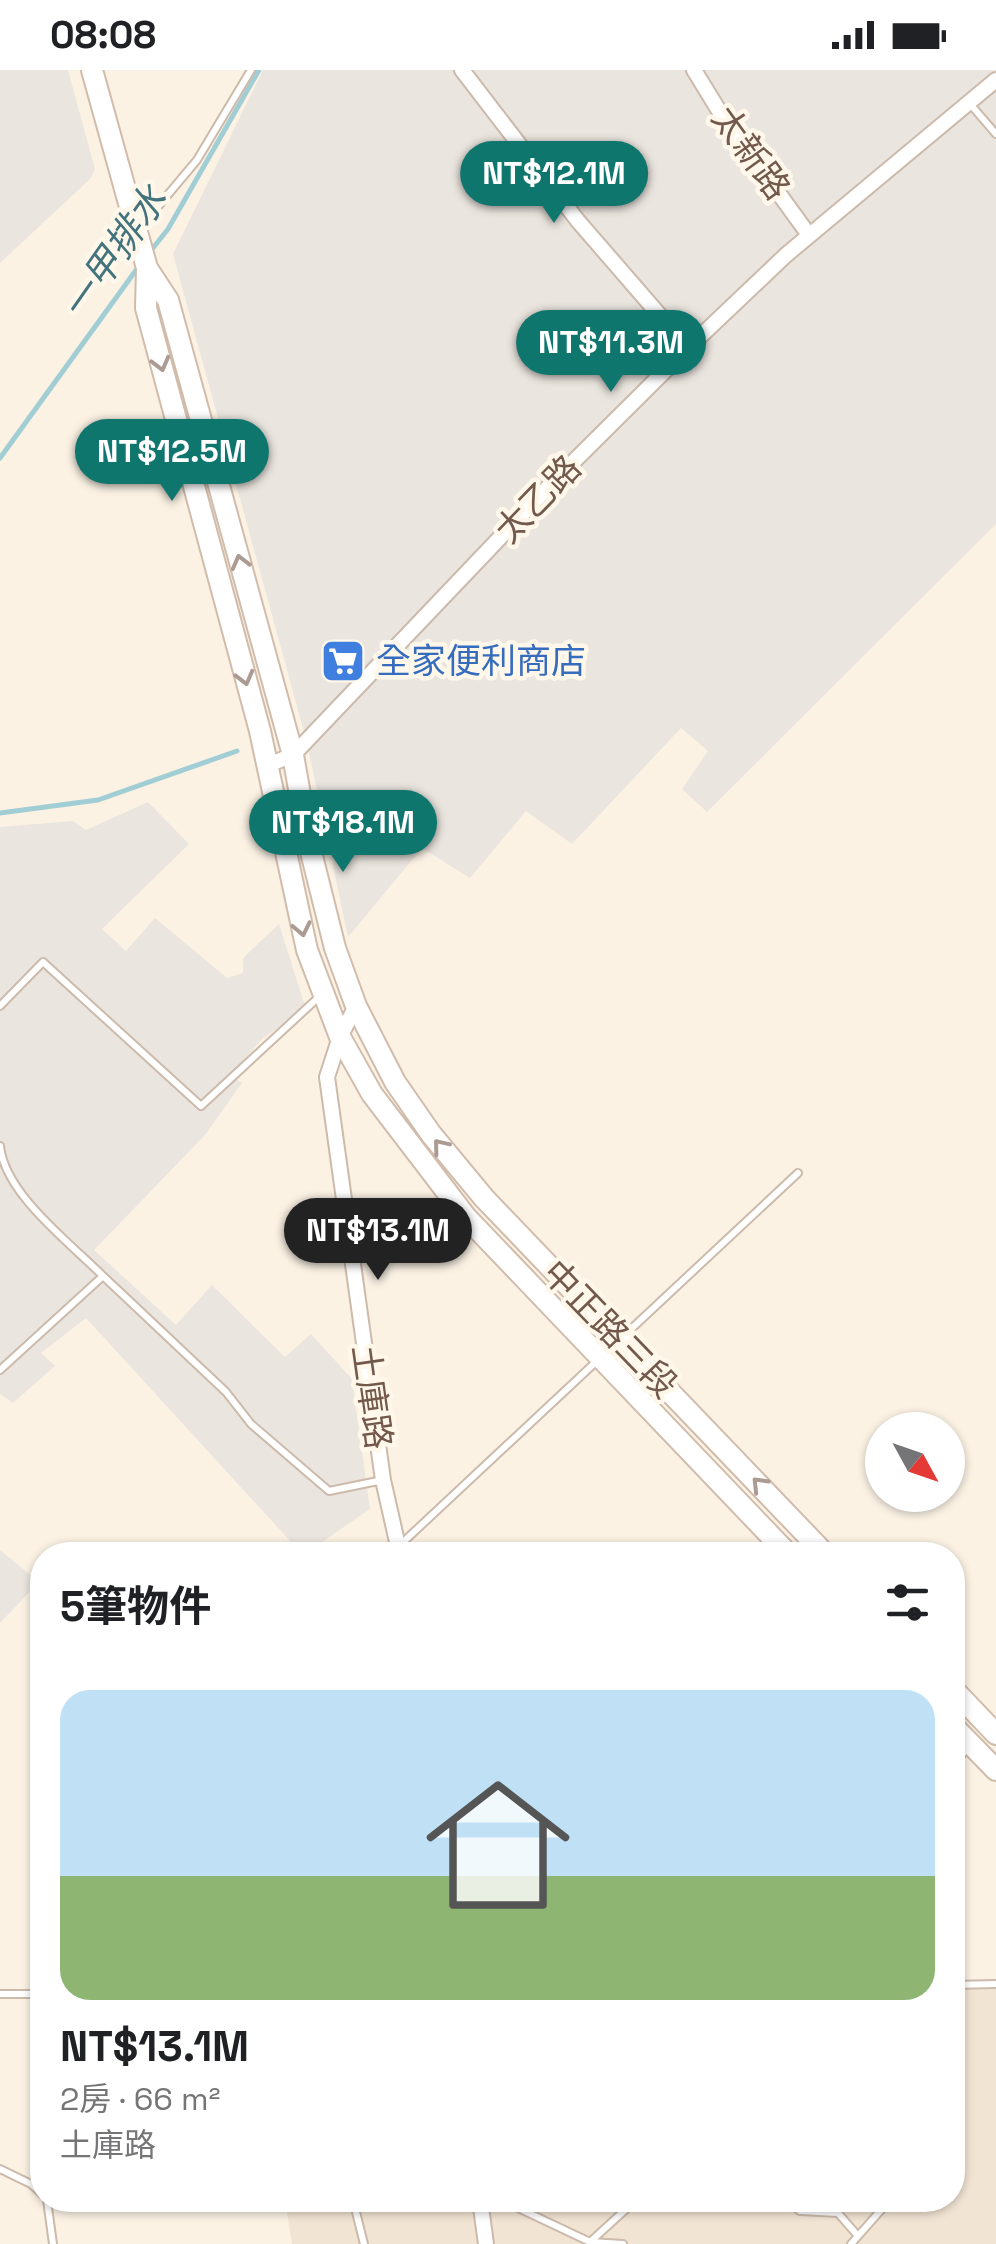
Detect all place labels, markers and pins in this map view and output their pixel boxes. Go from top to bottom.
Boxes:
pin: NT$12.1M [451,141,657,226]
pin: NT$11.3M [508,310,714,395]
pin: NT$12.5M [69,419,275,504]
supermarket icon: 全家便利商店 [320,638,366,684]
place label: 全家便利商店 [376,639,586,683]
pin: NT$18.1M [240,790,446,875]
pin: NT$13.1M [275,1198,481,1283]

